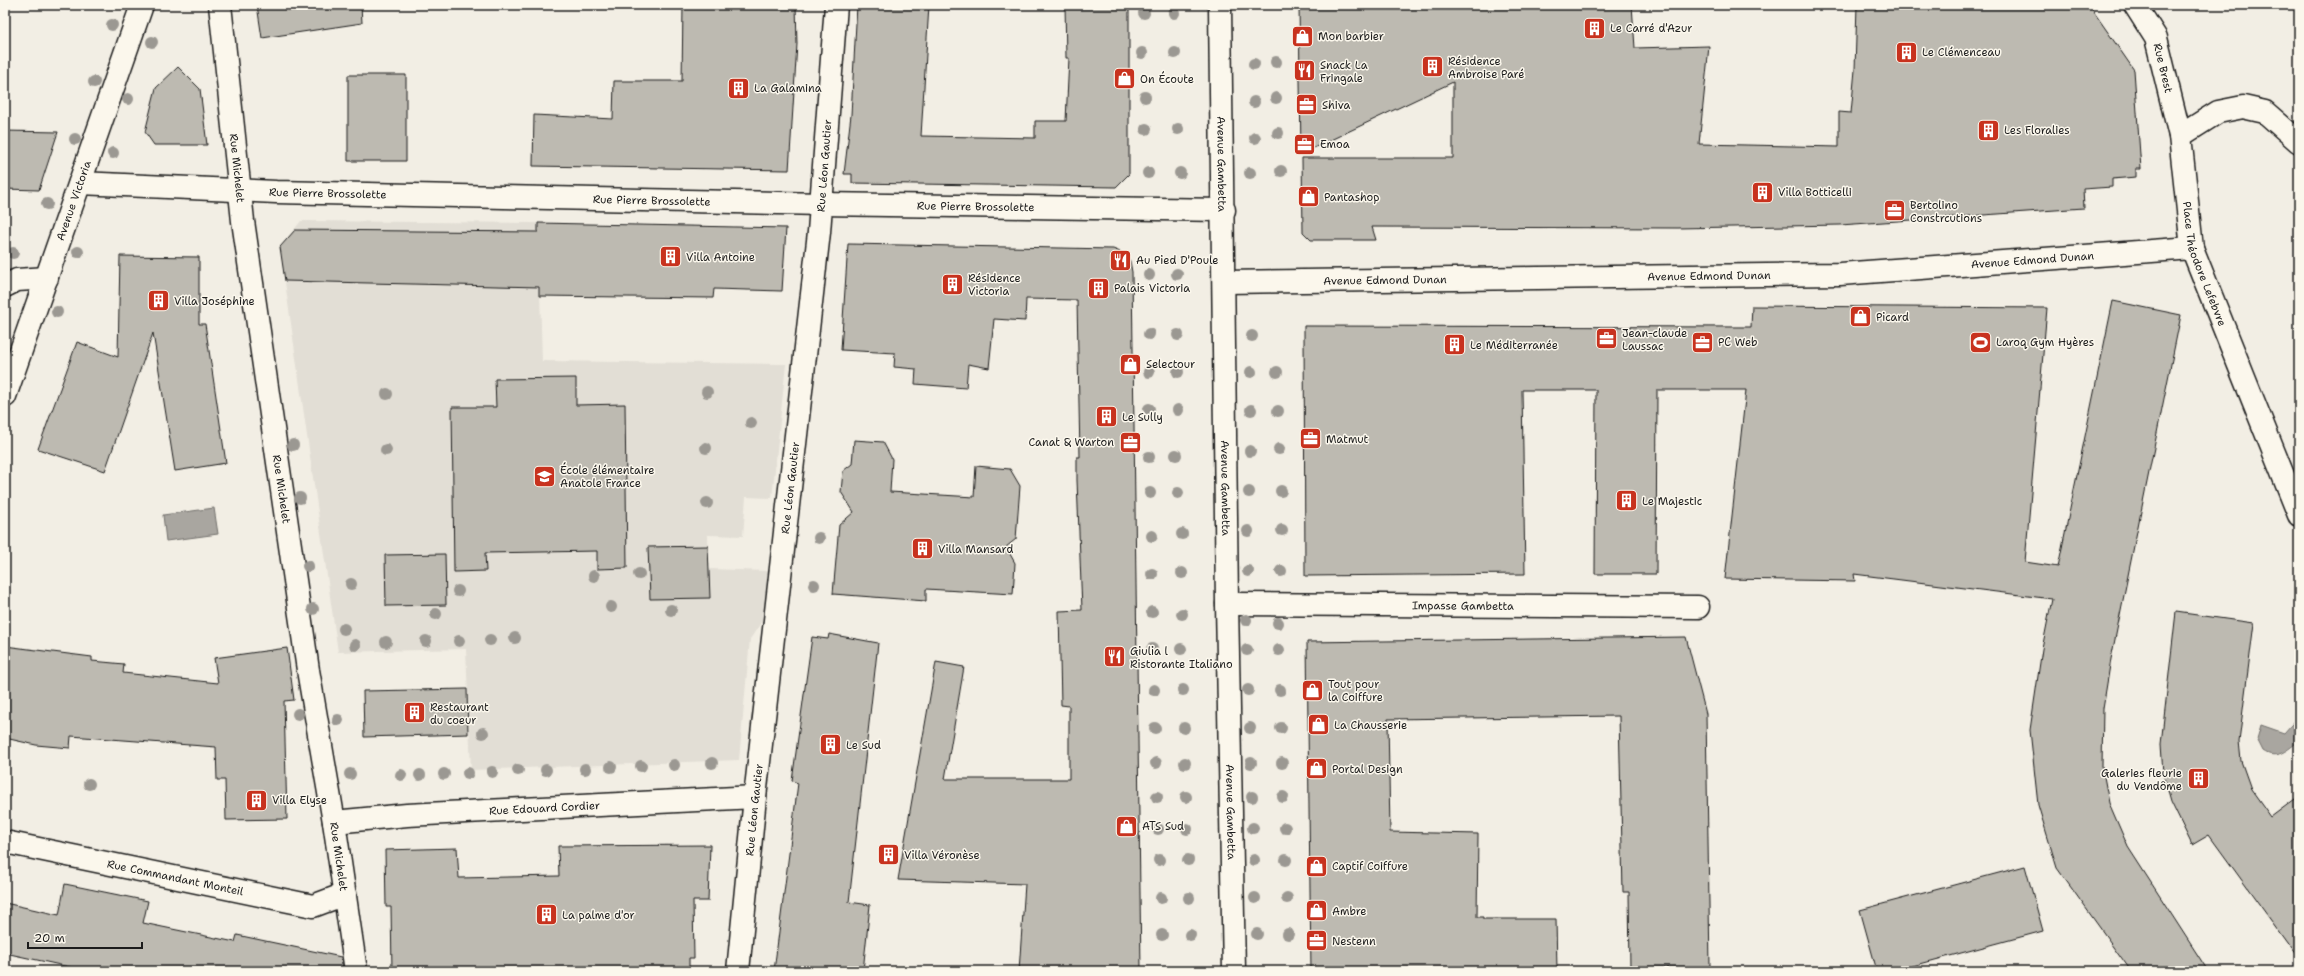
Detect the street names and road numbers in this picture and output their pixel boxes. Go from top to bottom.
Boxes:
street label: Rue Brest [2150,42,2177,95]
street label: Avenue Gambetta [1214,116,1230,212]
street label: Rue Léon Gautier [813,119,835,212]
street label: Rue Michelet [226,133,249,204]
street label: Avenue Victoria [53,158,94,243]
street label: Rue Pierre Brossolette [269,184,387,202]
street label: Rue Pierre Brossolette [593,191,711,209]
street label: Rue Pierre Brossolette [917,198,1035,215]
street label: Place Théodore Lefebvre [2180,201,2230,328]
street label: Avenue Edmond Dunan [1970,248,2095,272]
street label: Avenue Edmond Dunan [1647,267,1771,284]
street label: Avenue Edmond Dunan [1323,272,1447,288]
street label: Avenue Gambetta [1218,440,1234,536]
street label: Rue Léon Gautier [777,441,803,535]
street label: Rue Michelet [269,454,294,525]
street label: Impasse Gambetta [1412,598,1514,613]
street label: Rue Léon Gautier [742,763,766,857]
street label: Avenue Gambetta [1223,764,1239,860]
street label: Rue Edouard Cordier [489,798,600,818]
street label: Rue Michelet [327,821,352,892]
street label: Rue Commandant Monteil [106,856,246,899]

